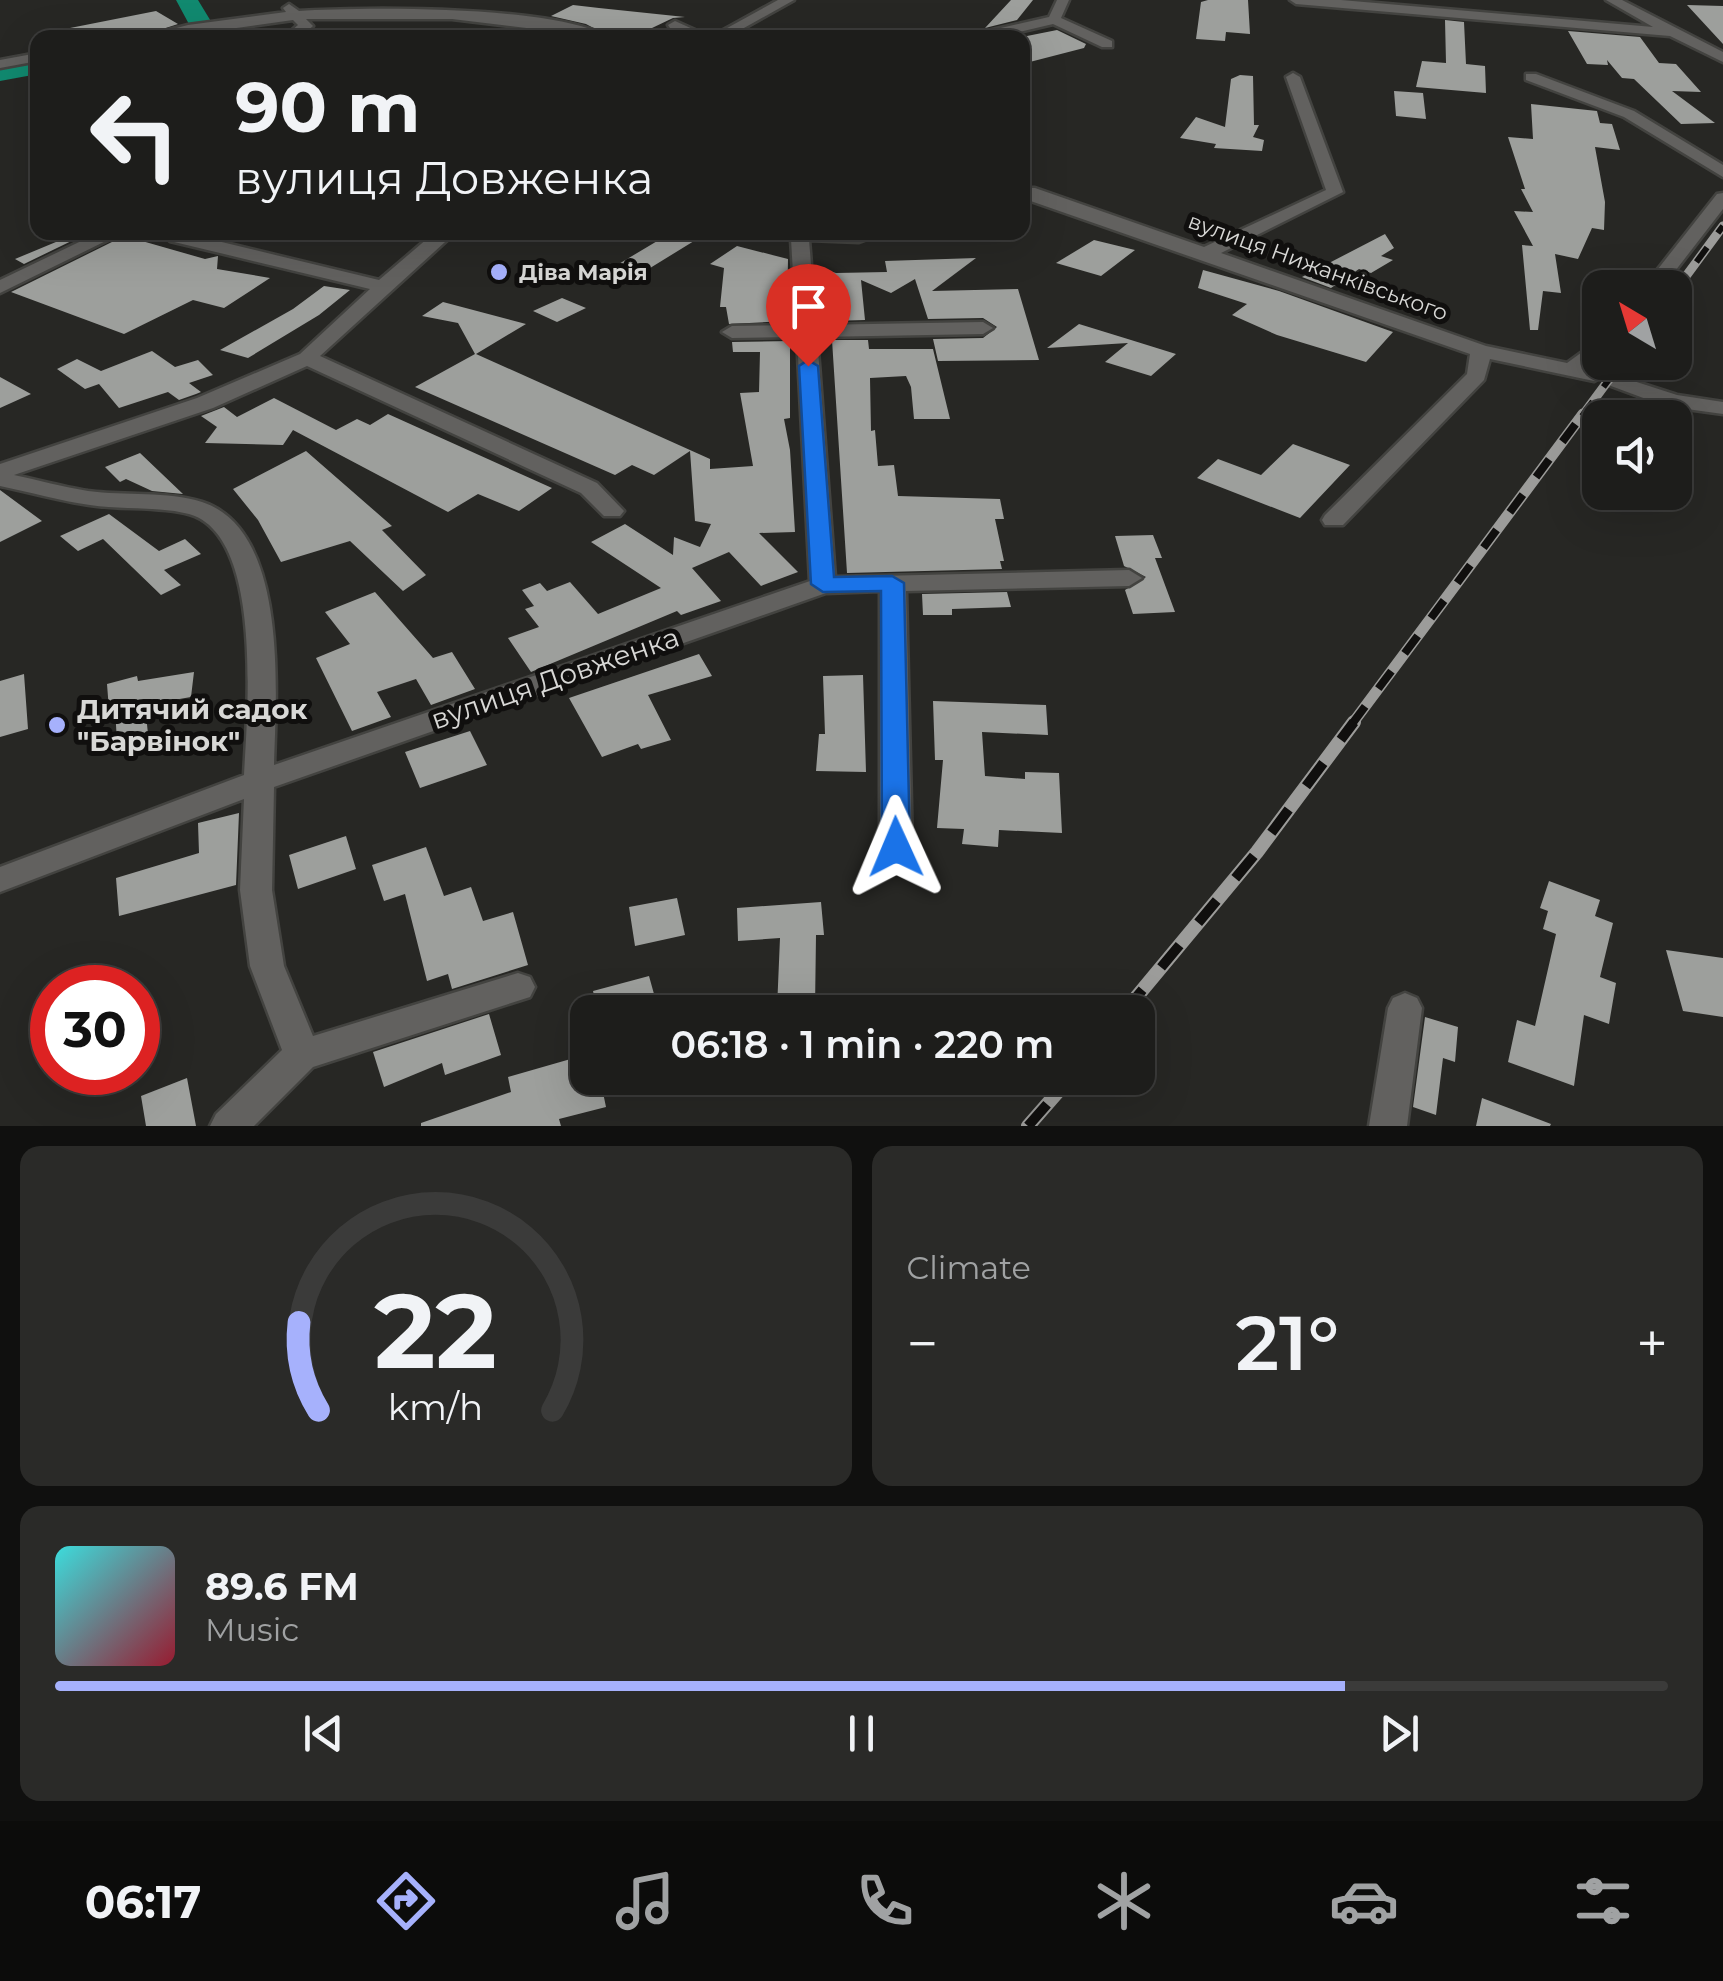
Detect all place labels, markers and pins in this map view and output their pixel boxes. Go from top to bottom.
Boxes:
place label: Діва Марія [519,259,647,286]
marker: Діва Марія [488,261,510,283]
pin [766,264,851,367]
place label: Дитячий садок "Барвінок" [77,692,307,758]
marker: Дитячий садок "Барвінок" [46,714,68,736]

